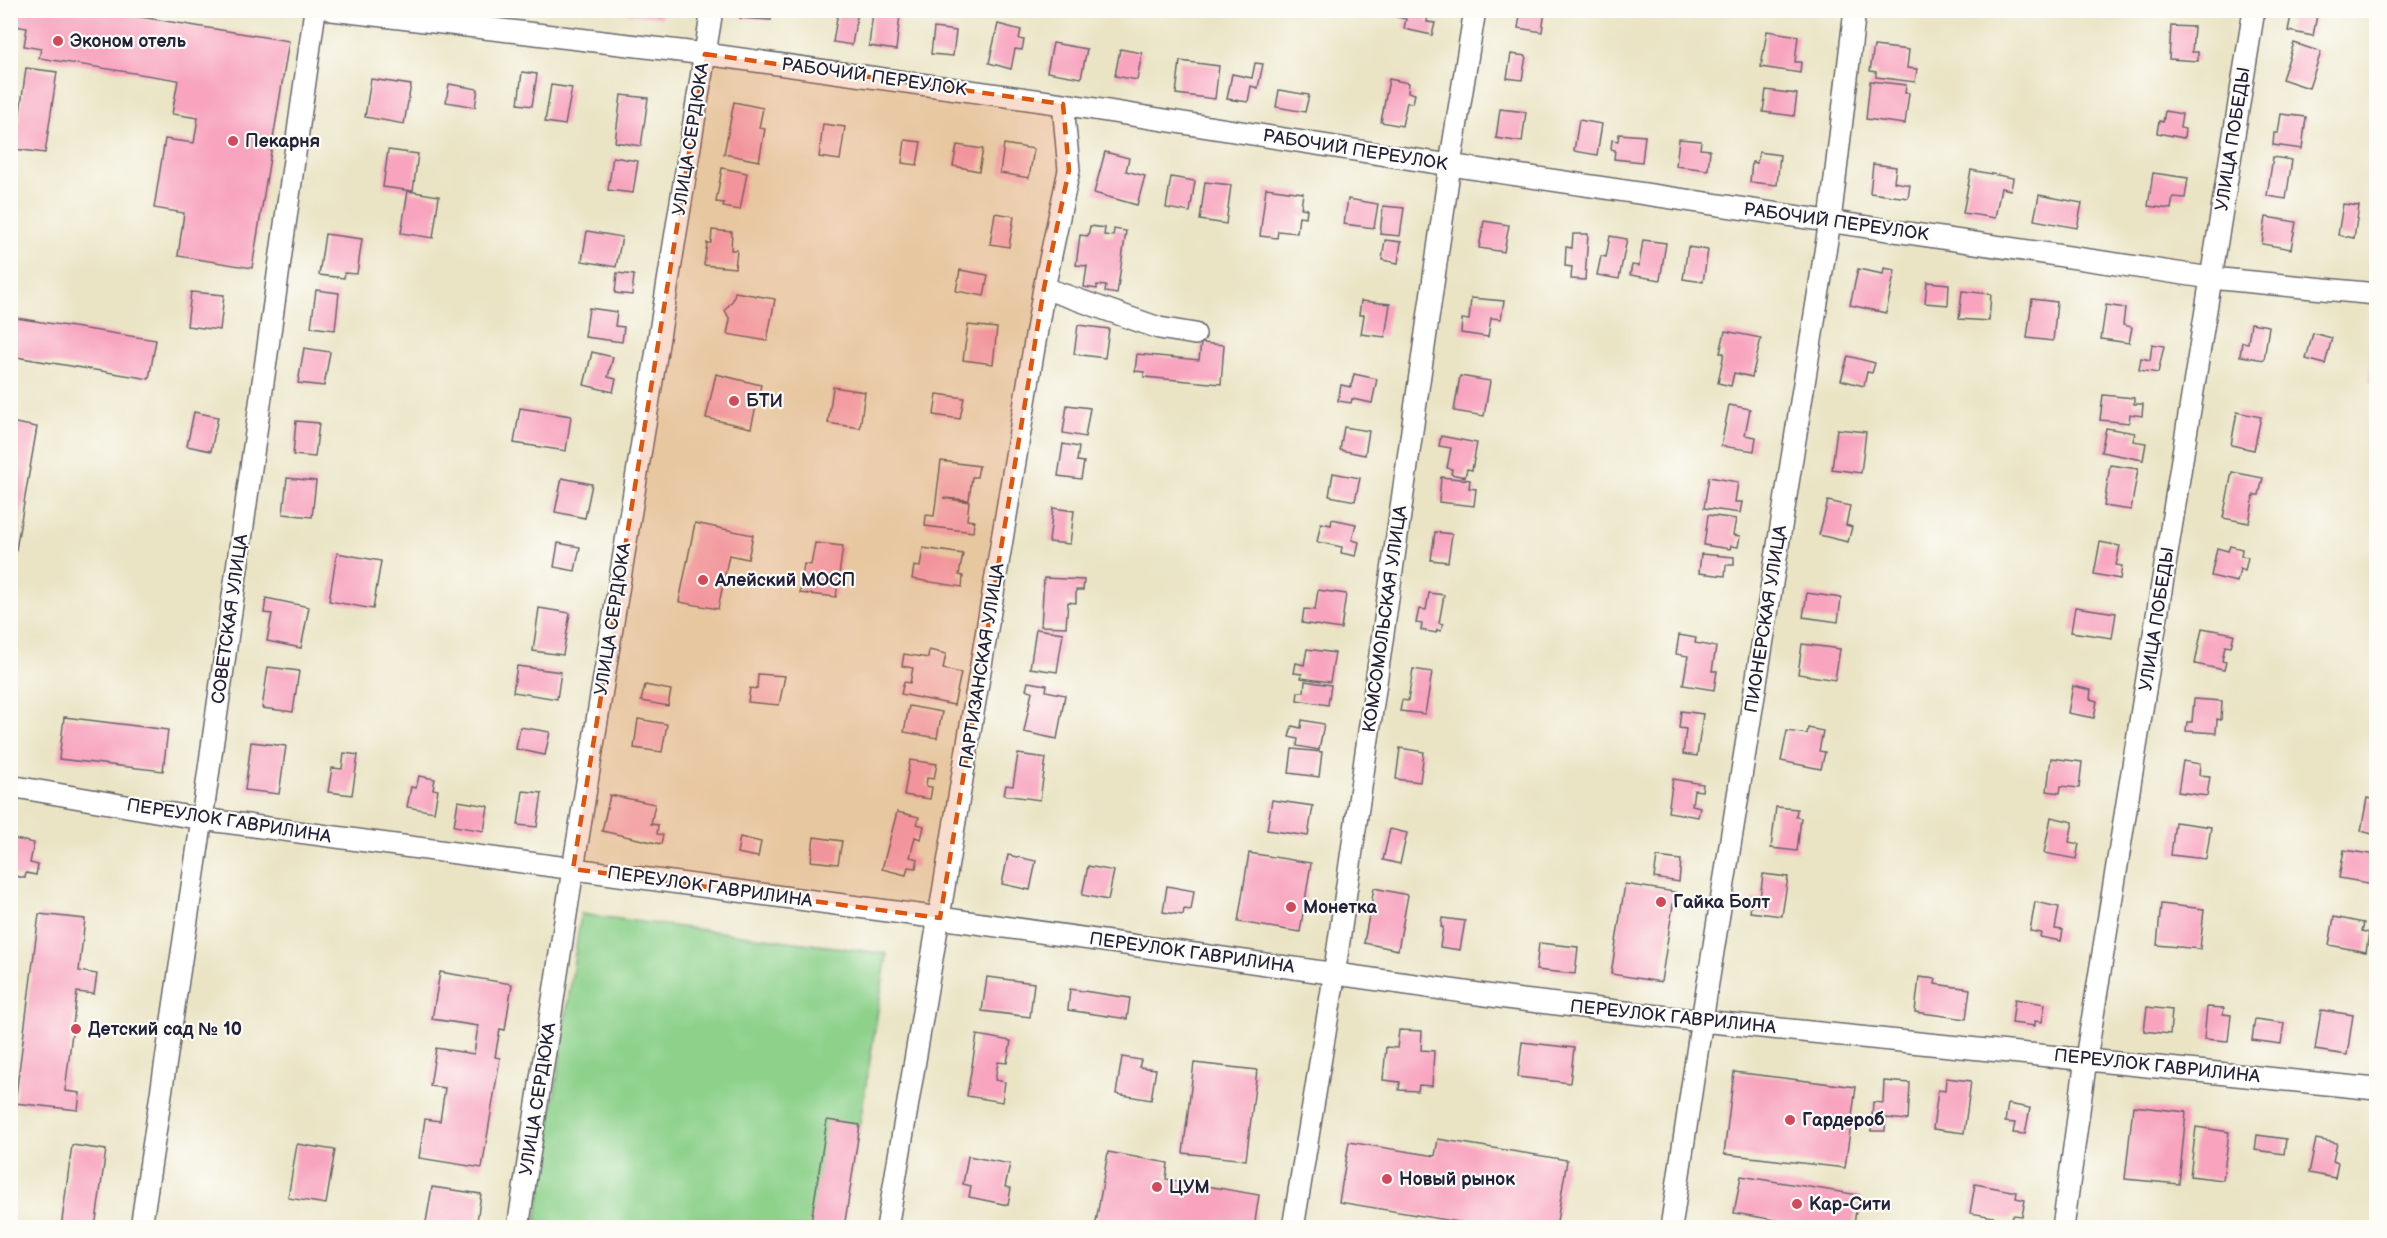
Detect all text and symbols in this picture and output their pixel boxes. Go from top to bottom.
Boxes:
place label: Эконом отель [70,31,187,52]
marker: Эконом отель [51,34,65,48]
street label: РАБОЧИЙ ПЕРЕУЛОК [780,54,968,100]
street label: УЛИЦА СЕРДЮКА [669,61,713,217]
street label: УЛИЦА ПОБЕДЫ [2211,65,2255,213]
street label: РАБОЧИЙ ПЕРЕУЛОК [1261,125,1449,175]
place label: Пекарня [245,131,320,152]
marker: Пекарня [226,134,240,148]
street label: РАБОЧИЙ ПЕРЕУЛОК [1742,199,1930,245]
place label: БТИ [746,391,783,412]
marker: БТИ [727,394,741,408]
street label: КОМСОМОЛЬСКАЯ УЛИЦА [1359,504,1411,734]
street label: ПИОНЕРСКАЯ УЛИЦА [1741,524,1791,714]
street label: СОВЕТСКАЯ УЛИЦА [208,533,252,705]
street label: УЛИЦА СЕРДЮКА [591,541,635,697]
street label: УЛИЦА ПОБЕДЫ [2135,545,2179,693]
street label: ПАРТИЗАНСКАЯ УЛИЦА [955,562,1009,770]
place label: Алейский МОСП [714,570,855,591]
marker: Алейский МОСП [696,573,710,587]
street label: ПЕРЕУЛОК ГАВРИЛИНА [125,794,333,848]
street label: ПЕРЕУЛОК ГАВРИЛИНА [606,862,814,912]
place label: Гайка Болт [1673,892,1770,913]
marker: Гайка Болт [1654,895,1668,909]
place label: Монетка [1303,897,1377,918]
marker: Монетка [1284,900,1298,914]
street label: ПЕРЕУЛОК ГАВРИЛИНА [1088,928,1296,978]
street label: ПЕРЕУЛОК ГАВРИЛИНА [1569,996,1777,1038]
place label: Детский сад № 10 [88,1019,242,1040]
street label: УЛИЦА СЕРДЮКА [516,1021,560,1177]
marker: Детский сад № 10 [69,1022,83,1036]
street label: ПЕРЕУЛОК ГАВРИЛИНА [2053,1045,2261,1087]
place label: Гардероб [1802,1110,1885,1131]
marker: Гардероб [1783,1113,1797,1127]
place label: Новый рынок [1399,1169,1515,1190]
marker: Новый рынок [1380,1172,1394,1186]
place label: ЦУМ [1169,1177,1210,1198]
marker: ЦУМ [1150,1180,1164,1194]
place label: Кар-Сити [1809,1194,1891,1215]
marker: Кар-Сити [1790,1197,1804,1211]

